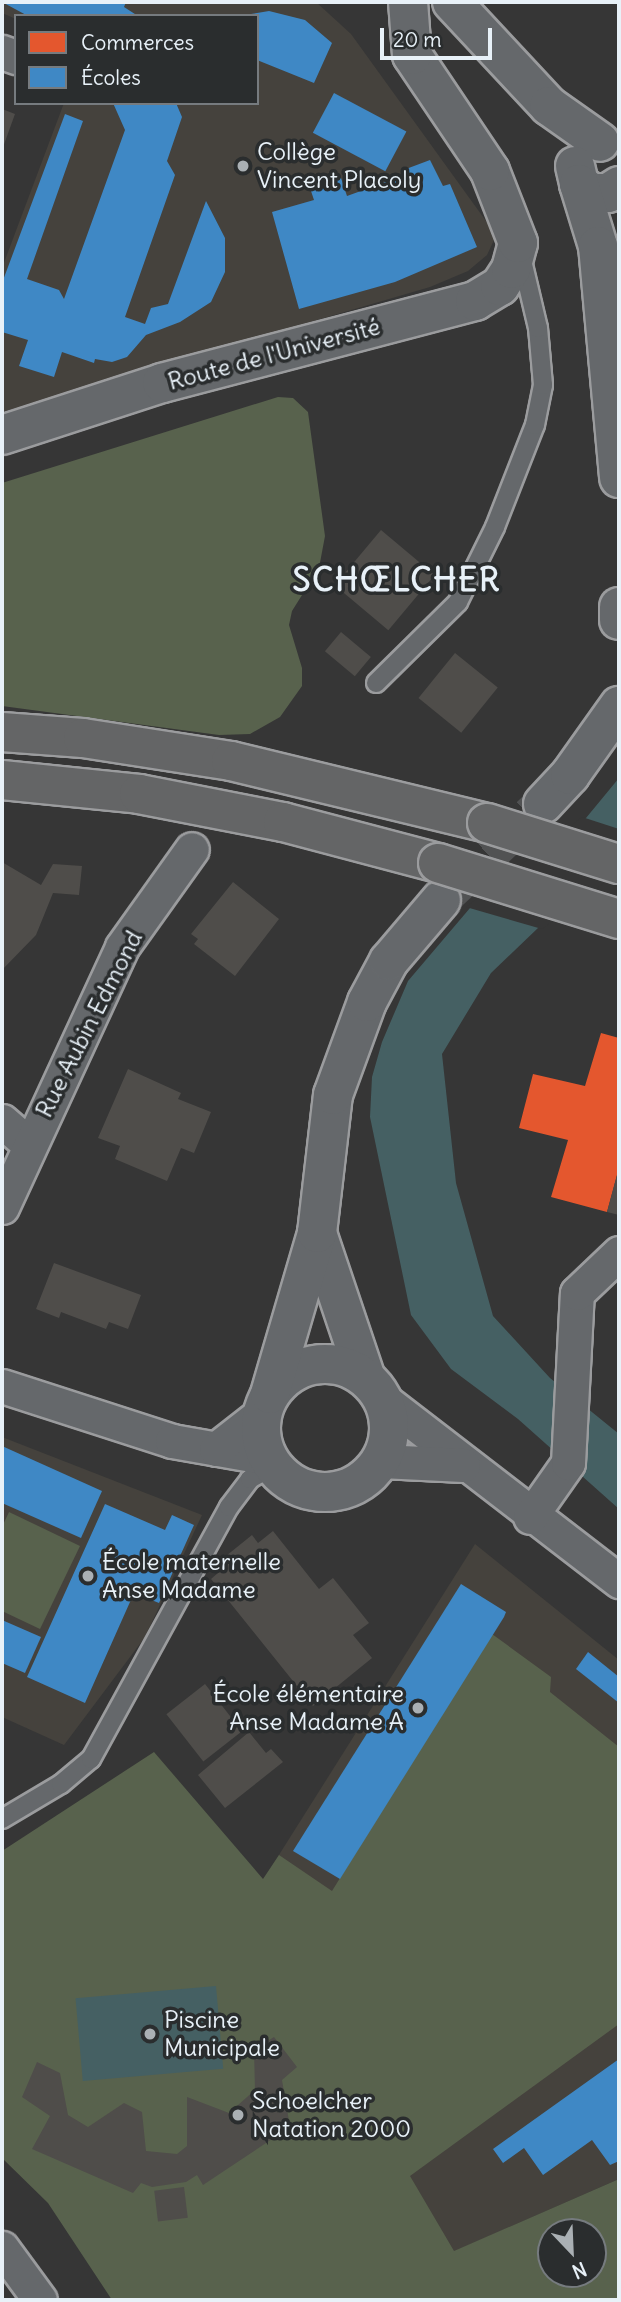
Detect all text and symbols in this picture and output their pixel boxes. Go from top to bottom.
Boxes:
legend [14,14,259,105]
scale bar [383,14,495,58]
text: 20 m [393,26,442,53]
text: Commerces [81,29,194,56]
text: Écoles [81,64,141,91]
place label: Collège Vincent Placoly [257,138,421,194]
marker: Collège Vincent Placoly [235,158,251,174]
street label: Route de l'Université [165,312,383,396]
district label: SCHŒLCHER [294,561,500,599]
street label: Rue Aubin Edmond [29,926,149,1122]
place label: École maternelle Anse Madame [102,1548,281,1604]
marker: École maternelle Anse Madame [80,1568,96,1584]
place label: École élémentaire Anse Madame A [213,1680,404,1736]
marker: École élémentaire Anse Madame A [410,1700,426,1716]
place label: Piscine Municipale [164,2006,280,2062]
marker: Piscine Municipale [142,2026,158,2042]
place label: Schoelcher Natation 2000 [252,2087,411,2143]
marker: Schoelcher Natation 2000 [230,2107,246,2123]
north arrow [537,2218,607,2288]
text: N [569,2257,590,2284]

